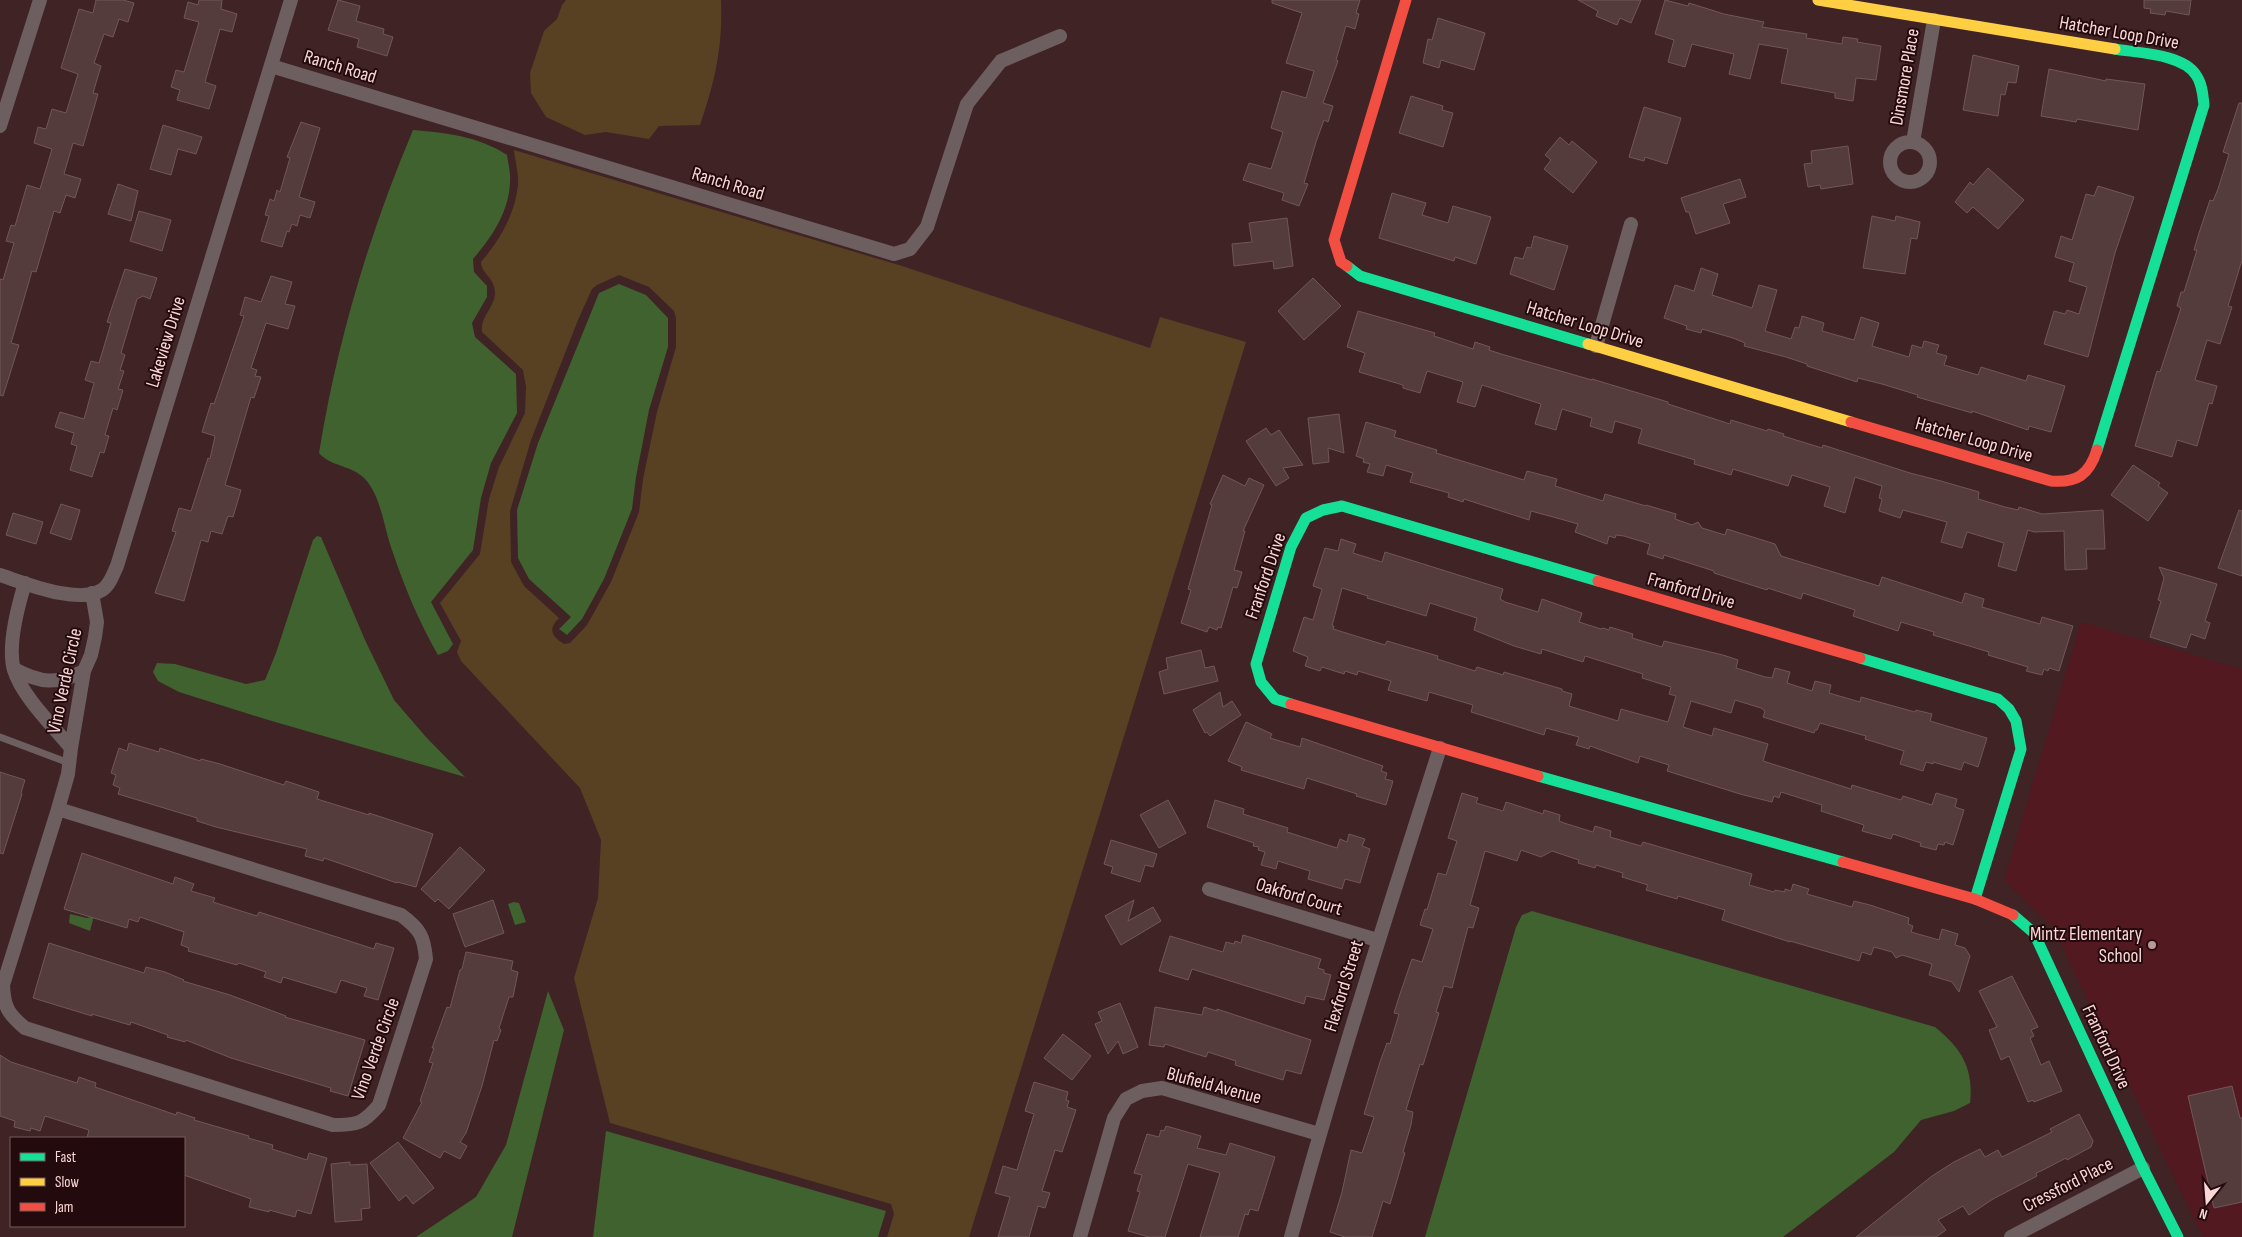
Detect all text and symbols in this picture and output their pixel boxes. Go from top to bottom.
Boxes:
street label: Hatcher Loop Drive [2057,11,2181,55]
street label: Dinsmore Place [1885,27,1925,127]
street label: Ranch Road [301,45,379,89]
street label: Ranch Road [689,162,767,206]
street label: Lakeview Drive [141,294,191,390]
street label: Hatcher Loop Drive [1524,296,1646,354]
street label: Hatcher Loop Drive [1913,412,2035,468]
street label: Franford Drive [1240,530,1292,622]
street label: Franford Drive [1645,568,1737,614]
street label: Vino Verde Circle [43,626,87,736]
street label: Oakford Court [1253,873,1345,921]
place label: Mintz Elementary School [2030,923,2143,968]
street label: Flexford Street [1319,937,1369,1035]
marker: Mintz Elementary School [2146,939,2158,951]
street label: Vino Verde Circle [347,995,405,1103]
street label: Franford Drive [2077,1001,2135,1093]
street label: Blufield Avenue [1164,1062,1264,1110]
legend [10,1137,185,1227]
text: Fast [55,1148,77,1167]
street label: Cressford Place [2019,1152,2117,1218]
text: Slow [55,1173,79,1192]
north arrow [2182,1177,2232,1227]
text: Jam [54,1198,73,1217]
text: N [2197,1205,2209,1223]

